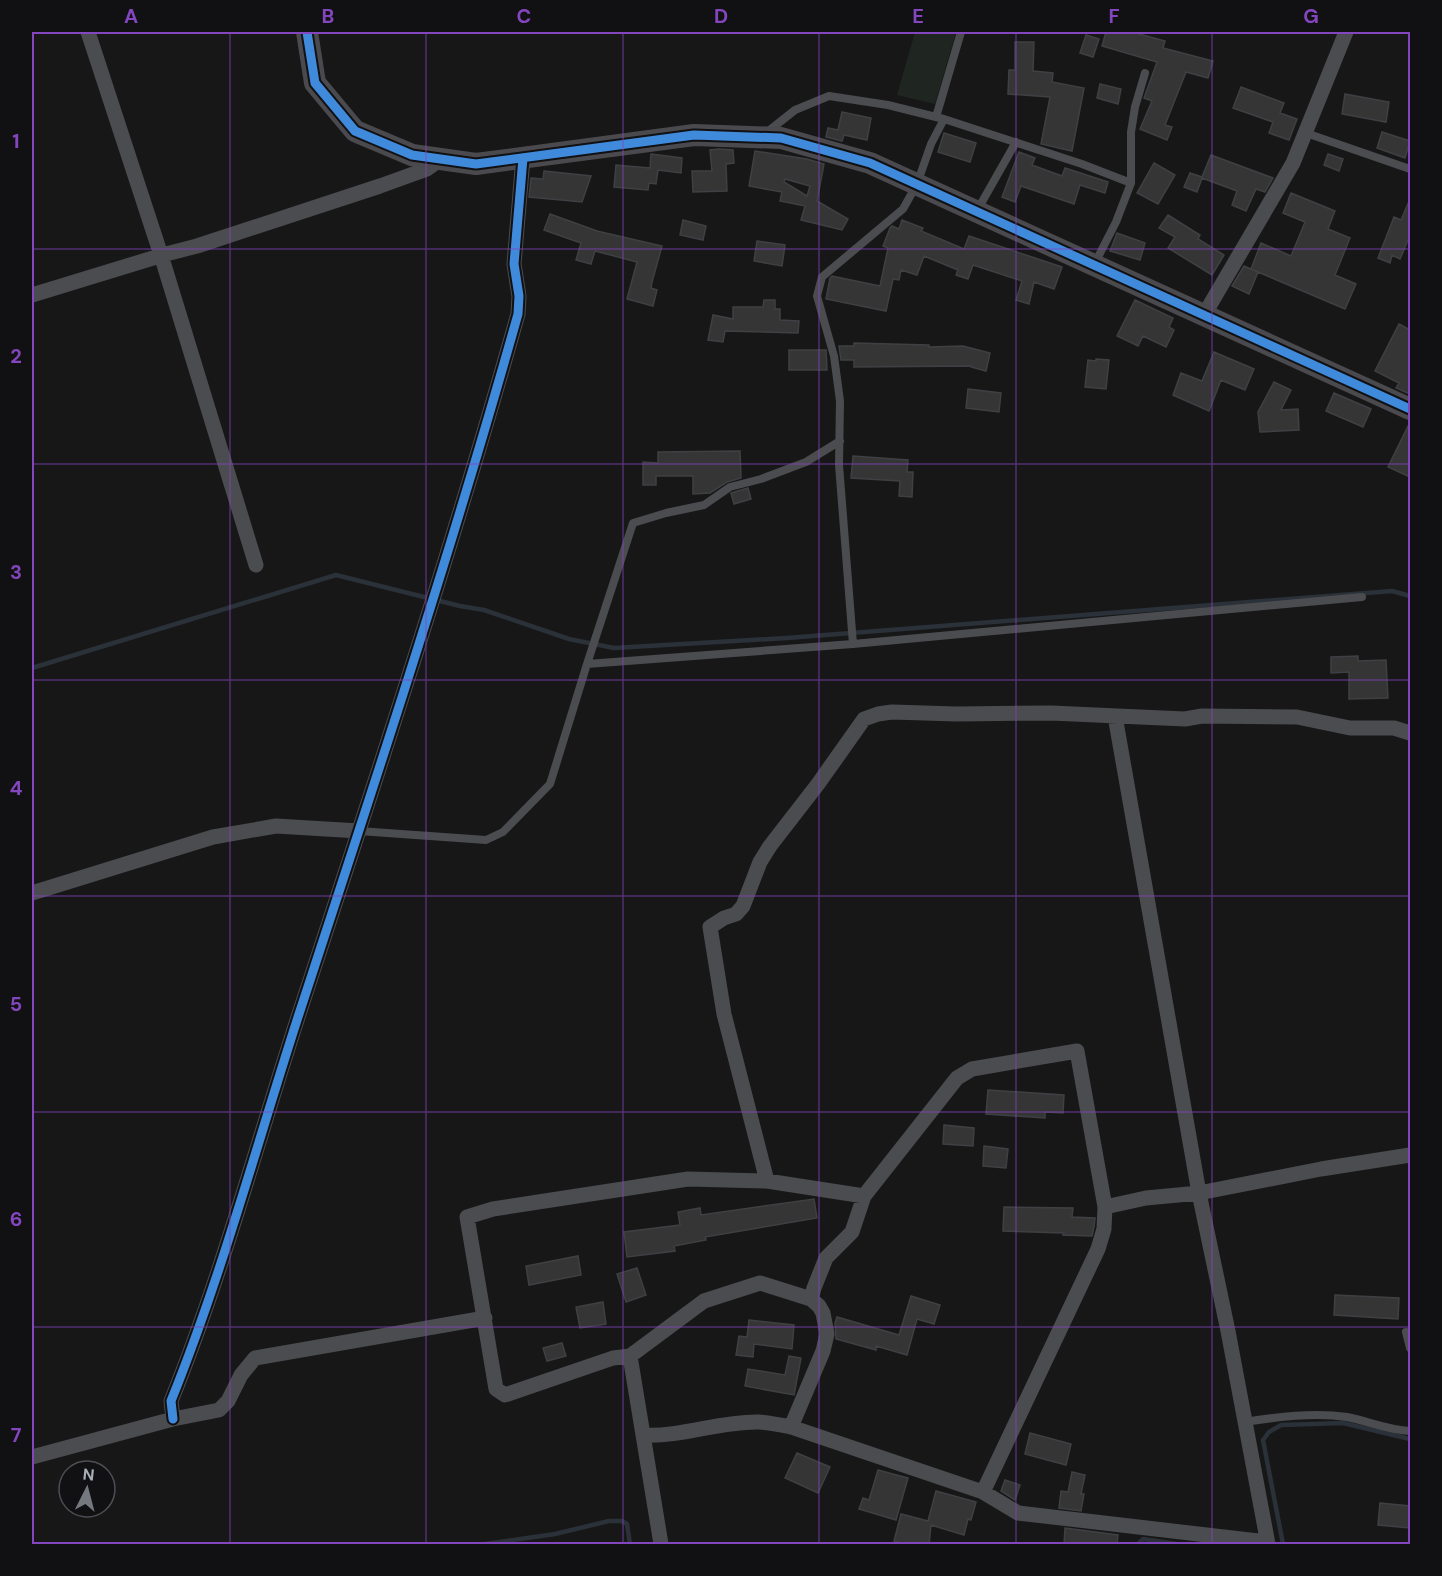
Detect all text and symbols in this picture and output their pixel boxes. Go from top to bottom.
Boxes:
text: A [124,3,138,29]
text: B [322,3,334,29]
text: C [517,3,531,29]
text: D [714,3,728,29]
text: E [912,3,924,29]
text: F [1108,3,1120,29]
text: G [1303,3,1319,29]
text: 1 [12,128,20,154]
text: 2 [10,343,22,369]
text: 3 [10,559,22,585]
text: 4 [10,775,23,801]
text: 5 [10,991,22,1017]
text: 6 [10,1206,22,1232]
text: 7 [11,1422,22,1448]
north arrow [57,1459,117,1519]
text: N [82,1464,95,1486]

